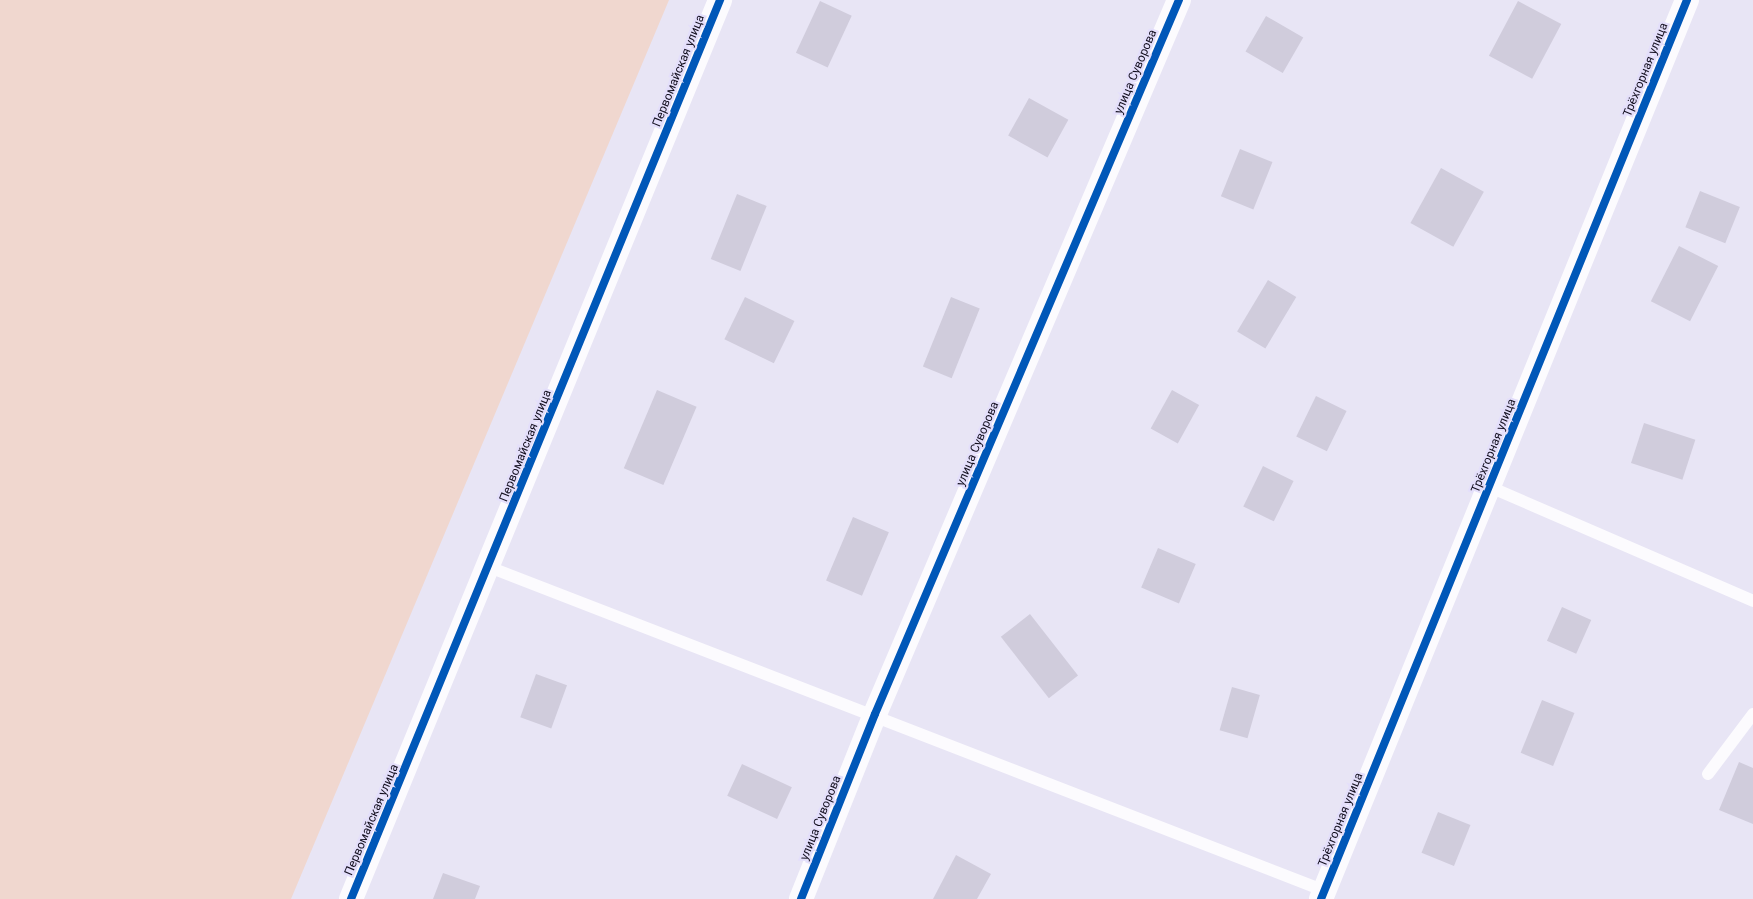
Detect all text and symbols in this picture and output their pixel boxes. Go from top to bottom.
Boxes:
street label: Первомайская улица [650,13,708,129]
street label: Трёхгорная улица [1621,21,1671,119]
street label: улица Суворова [1112,28,1160,116]
street label: Первомайская улица [497,388,555,504]
street label: Трёхгорная улица [1469,397,1519,495]
street label: улица Суворова [954,400,1002,488]
street label: Первомайская улица [342,762,402,878]
street label: Трёхгорная улица [1316,771,1366,869]
street label: улица Суворова [797,774,845,862]

